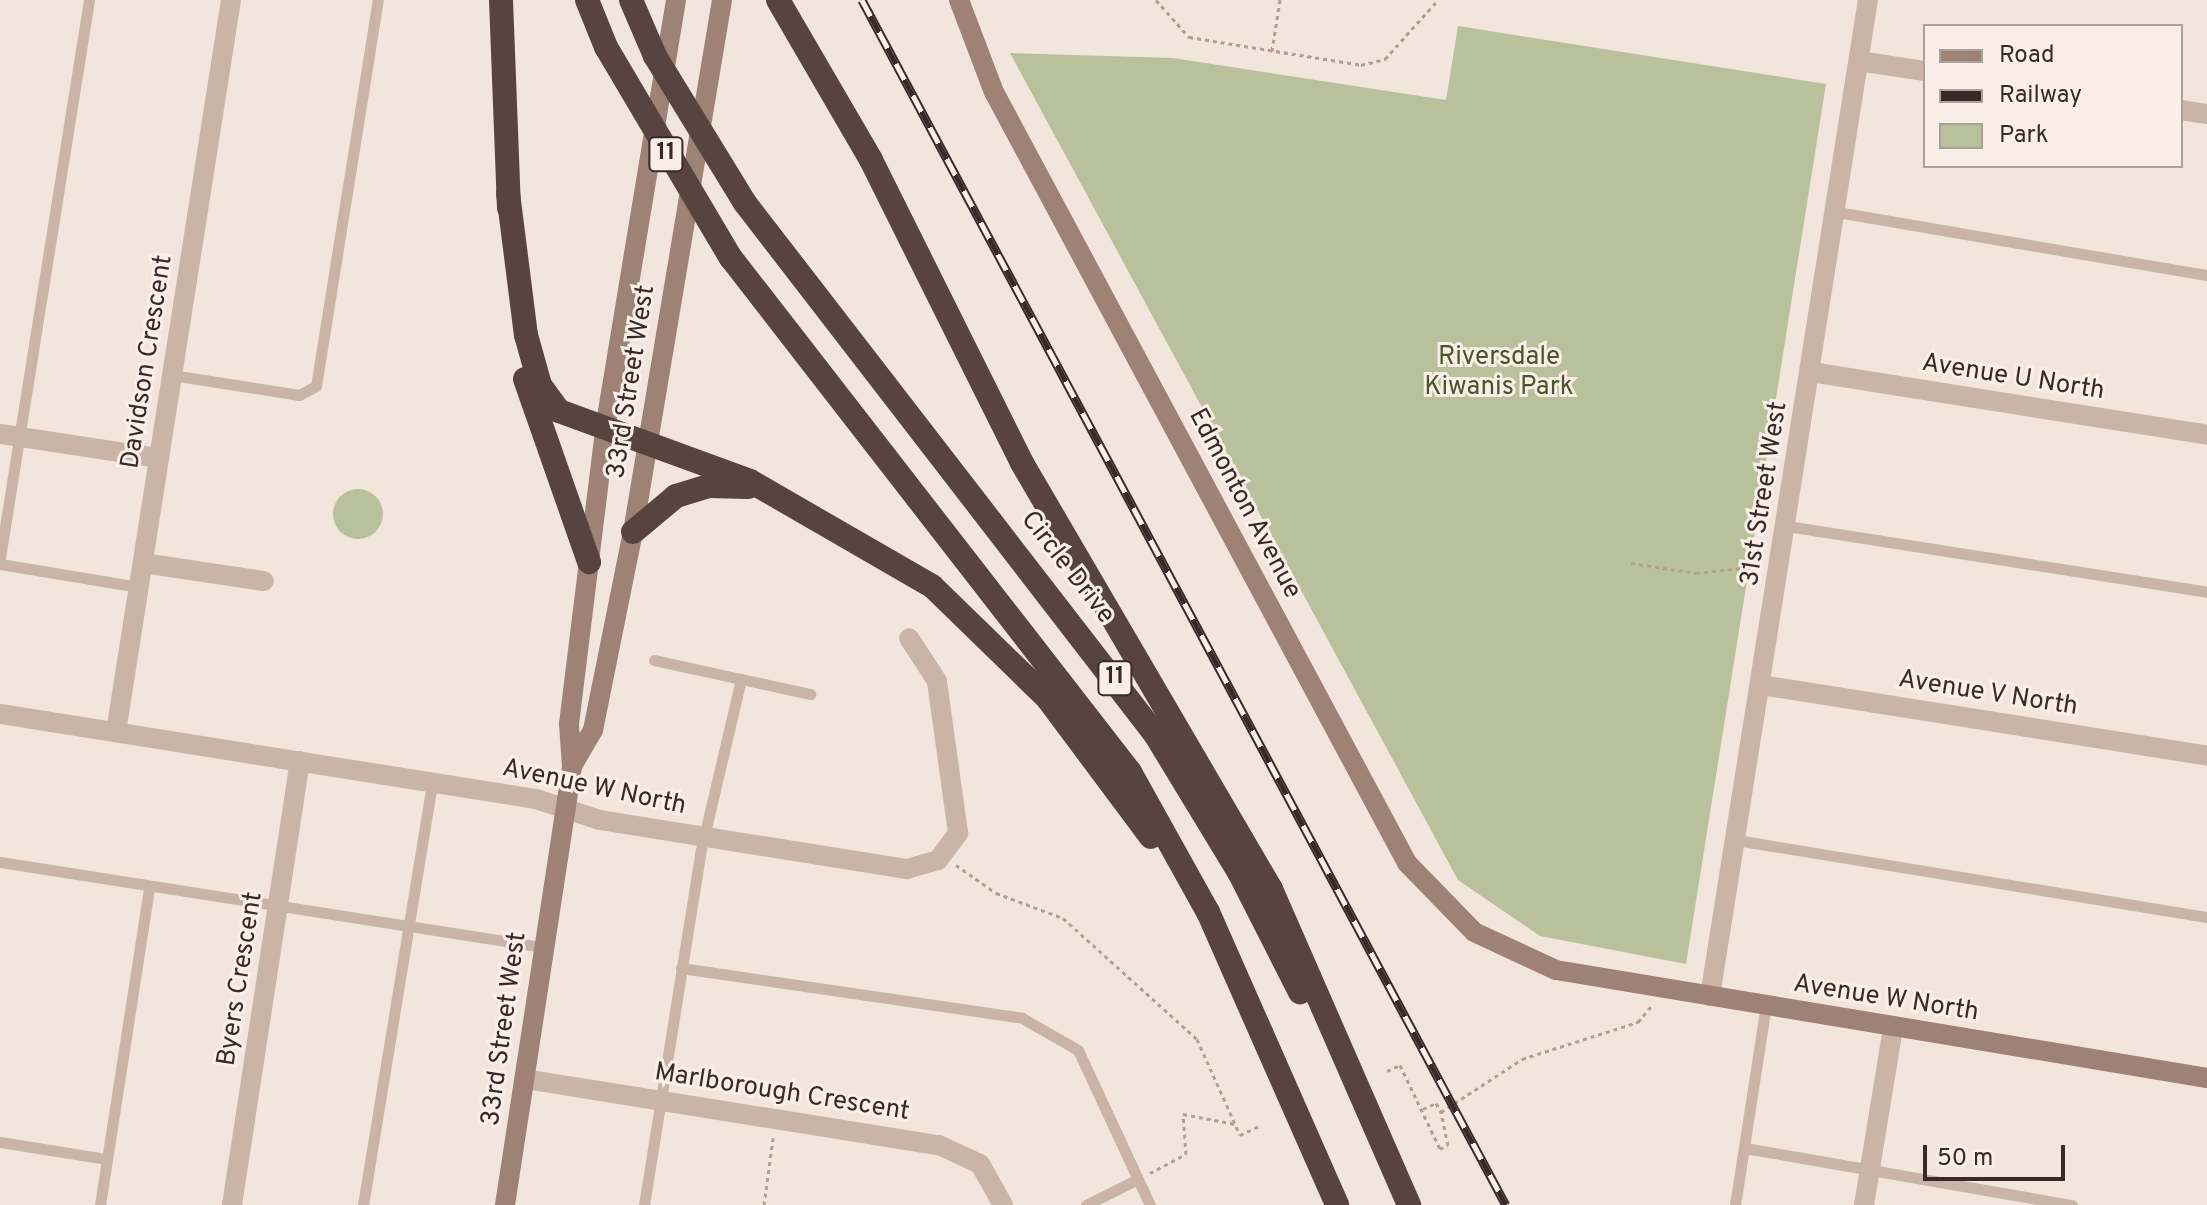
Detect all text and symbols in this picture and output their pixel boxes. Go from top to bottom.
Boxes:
legend [1923,24,2183,168]
text: Road [1999,41,2055,71]
text: Railway [1999,81,2082,111]
text: Park [1999,121,2049,151]
road number: 11 [648,134,684,174]
street label: Davidson Crescent [116,253,180,471]
street label: 33rd Street West [601,283,663,481]
park label: Riversdale Kiwanis Park [1424,342,1574,404]
street label: Avenue U North [1920,348,2106,408]
street label: 31st Street West [1735,399,1795,589]
street label: Edmonton Avenue [1180,403,1308,605]
street label: Circle Drive [1013,505,1121,631]
road number: 11 [1097,658,1133,698]
street label: Avenue V North [1895,664,2081,724]
street label: Avenue W North [499,753,689,823]
street label: Byers Crescent [212,890,270,1068]
street label: 33rd Street West [476,930,534,1128]
street label: Avenue W North [1791,969,1981,1029]
street label: Marlborough Crescent [652,1057,912,1129]
scale bar [1927,1129,2069,1179]
text: 50 m [1937,1144,1993,1174]

